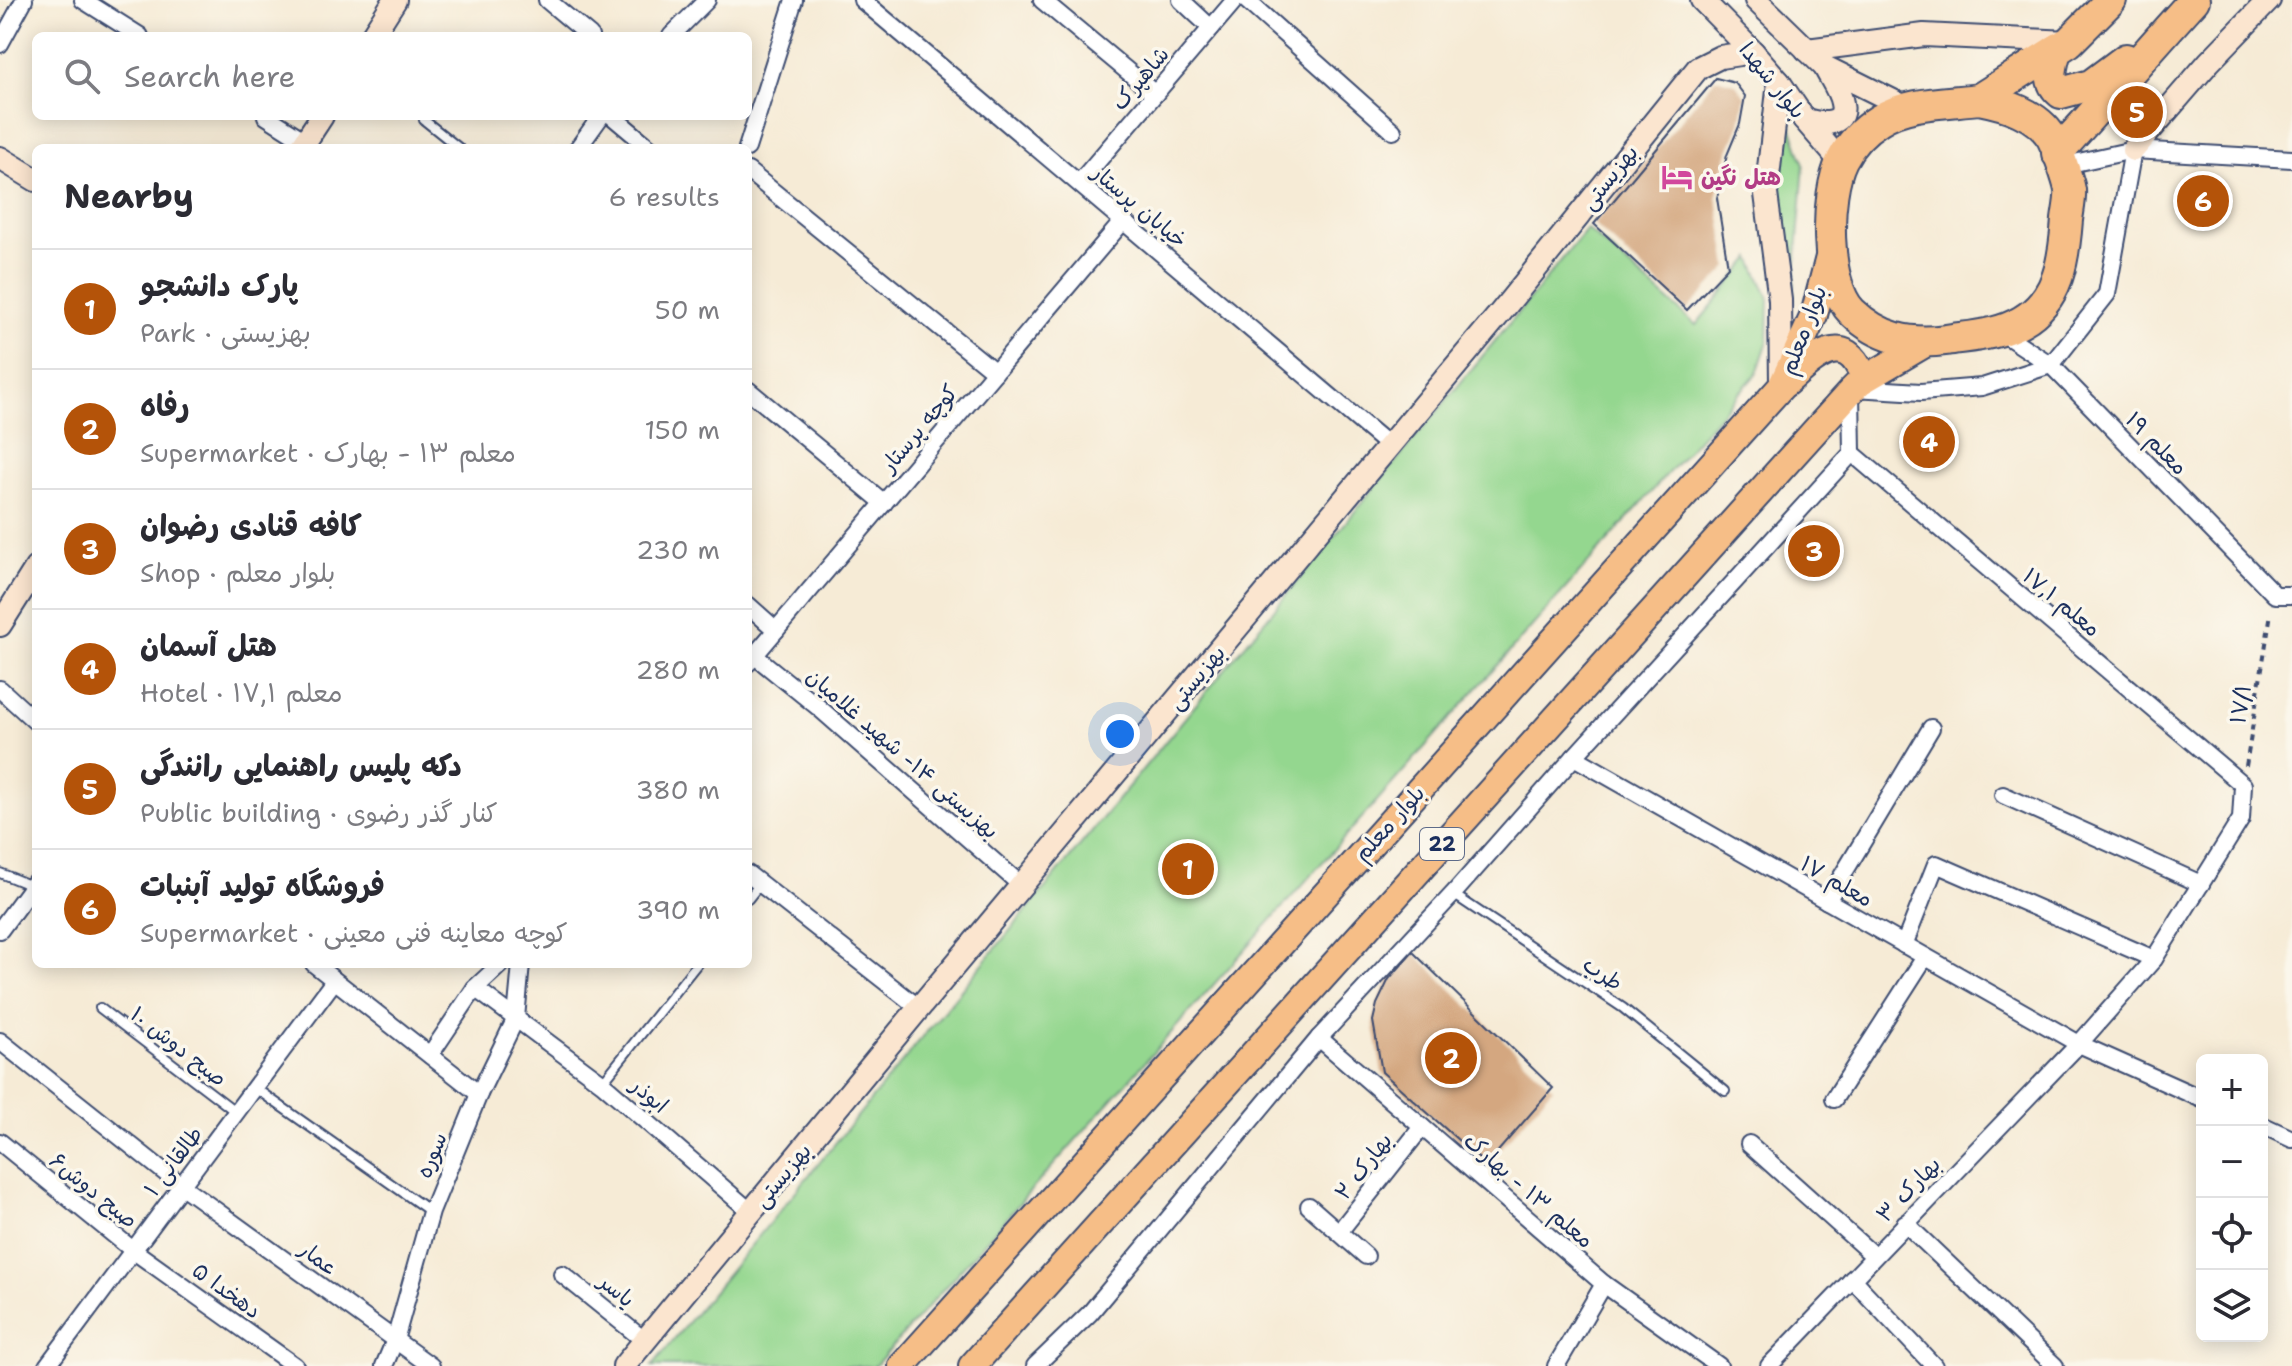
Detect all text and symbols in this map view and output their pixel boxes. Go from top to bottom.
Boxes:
search box [32,32,752,120]
street label: بلوار شهدا [1733,36,1812,125]
street label: شاهپرک [1105,40,1176,116]
icon: search [60,54,104,98]
text: Search here [124,56,295,97]
pin: 5 [2111,82,2163,142]
street label: بهزیستی [1574,139,1645,216]
street label: خیابان پرستار [1085,157,1193,255]
hotel icon: هتل نگین [1660,160,1694,194]
place label: هتل نگین [1701,163,1781,192]
pin: 6 [2177,171,2229,231]
text: Nearby [64,173,194,219]
text: 6 results [608,179,720,214]
text: پارک دانشجو [140,265,298,306]
street label: بلوار معلم [1773,282,1836,379]
text: 1 [84,292,96,327]
text: 50 m [655,292,720,327]
text: Park · بهزیستی [140,315,311,350]
street label: کوچه پرستار [873,378,965,480]
text: رفاه [140,385,190,426]
street label: معلم ۱۹ [2118,405,2194,483]
text: 2 [81,412,99,447]
text: 150 m [644,412,720,447]
pin: 4 [1903,412,1955,472]
text: Supermarket · معلم ۱۳ - بهارک [140,435,516,470]
text: کافه قنادی رضوان [140,505,362,546]
pin: 3 [1788,521,1840,581]
text: 3 [81,532,99,567]
text: 230 m [636,532,720,567]
text: Shop · بلوار معلم [140,555,335,590]
street label: معلم ۱۷٫۱ [2015,561,2107,645]
text: هتل آسمان [140,625,277,666]
street label: بهزیستی [1161,639,1232,716]
text: 4 [81,652,99,687]
text: 280 m [635,652,720,687]
street label: بهزیستی ۱۴- شهید غلامیان [800,662,1005,845]
text: Hotel · معلم ۱۷٫۱ [140,675,343,710]
street label: ۱۷/۱ [2223,682,2258,726]
your location [1100,714,1140,754]
text: دکه پلیس راهنمایی رانندگی [140,745,462,786]
text: 5 [82,772,98,807]
text: 380 m [635,772,720,807]
street label: بلوار معلم [1348,779,1433,869]
text: Public building · کنار گذر رضوی [140,795,498,830]
road number: 22 [1420,828,1464,860]
pin: 1 [1162,839,1214,899]
street label: معلم ۱۷ [1794,849,1878,916]
text: فروشگاه تولید آبنبات [140,865,385,906]
text: 6 [81,892,99,927]
text: 390 m [636,892,720,927]
text: Supermarket · کوچه معاینه فنی معینی [140,915,568,950]
street label: طرب [1577,950,1628,997]
street label: صبح دوش ۱۰ [124,1000,233,1094]
pin: 2 [1425,1028,1477,1088]
map controls [2196,1054,2268,1342]
button: + [2196,1054,2268,1126]
street label: ابوذر [623,1070,675,1120]
street label: طالقانی ۱ [137,1120,209,1202]
street label: معلم ۱۳ - بهارک [1456,1126,1600,1256]
button: − [2196,1126,2268,1198]
street label: بهارک ۲ [1328,1127,1399,1206]
street label: سوره [409,1128,454,1182]
street label: بهزیستی [747,1137,818,1214]
street label: صبح دوش۶ [43,1146,144,1236]
street label: بهارک ۳ [1870,1150,1947,1229]
button: locate [2196,1198,2268,1270]
street label: عمار [292,1234,344,1282]
street label: دهخدا ۵ [186,1256,267,1325]
street label: یاسر [591,1266,641,1314]
button: layers [2196,1270,2268,1342]

